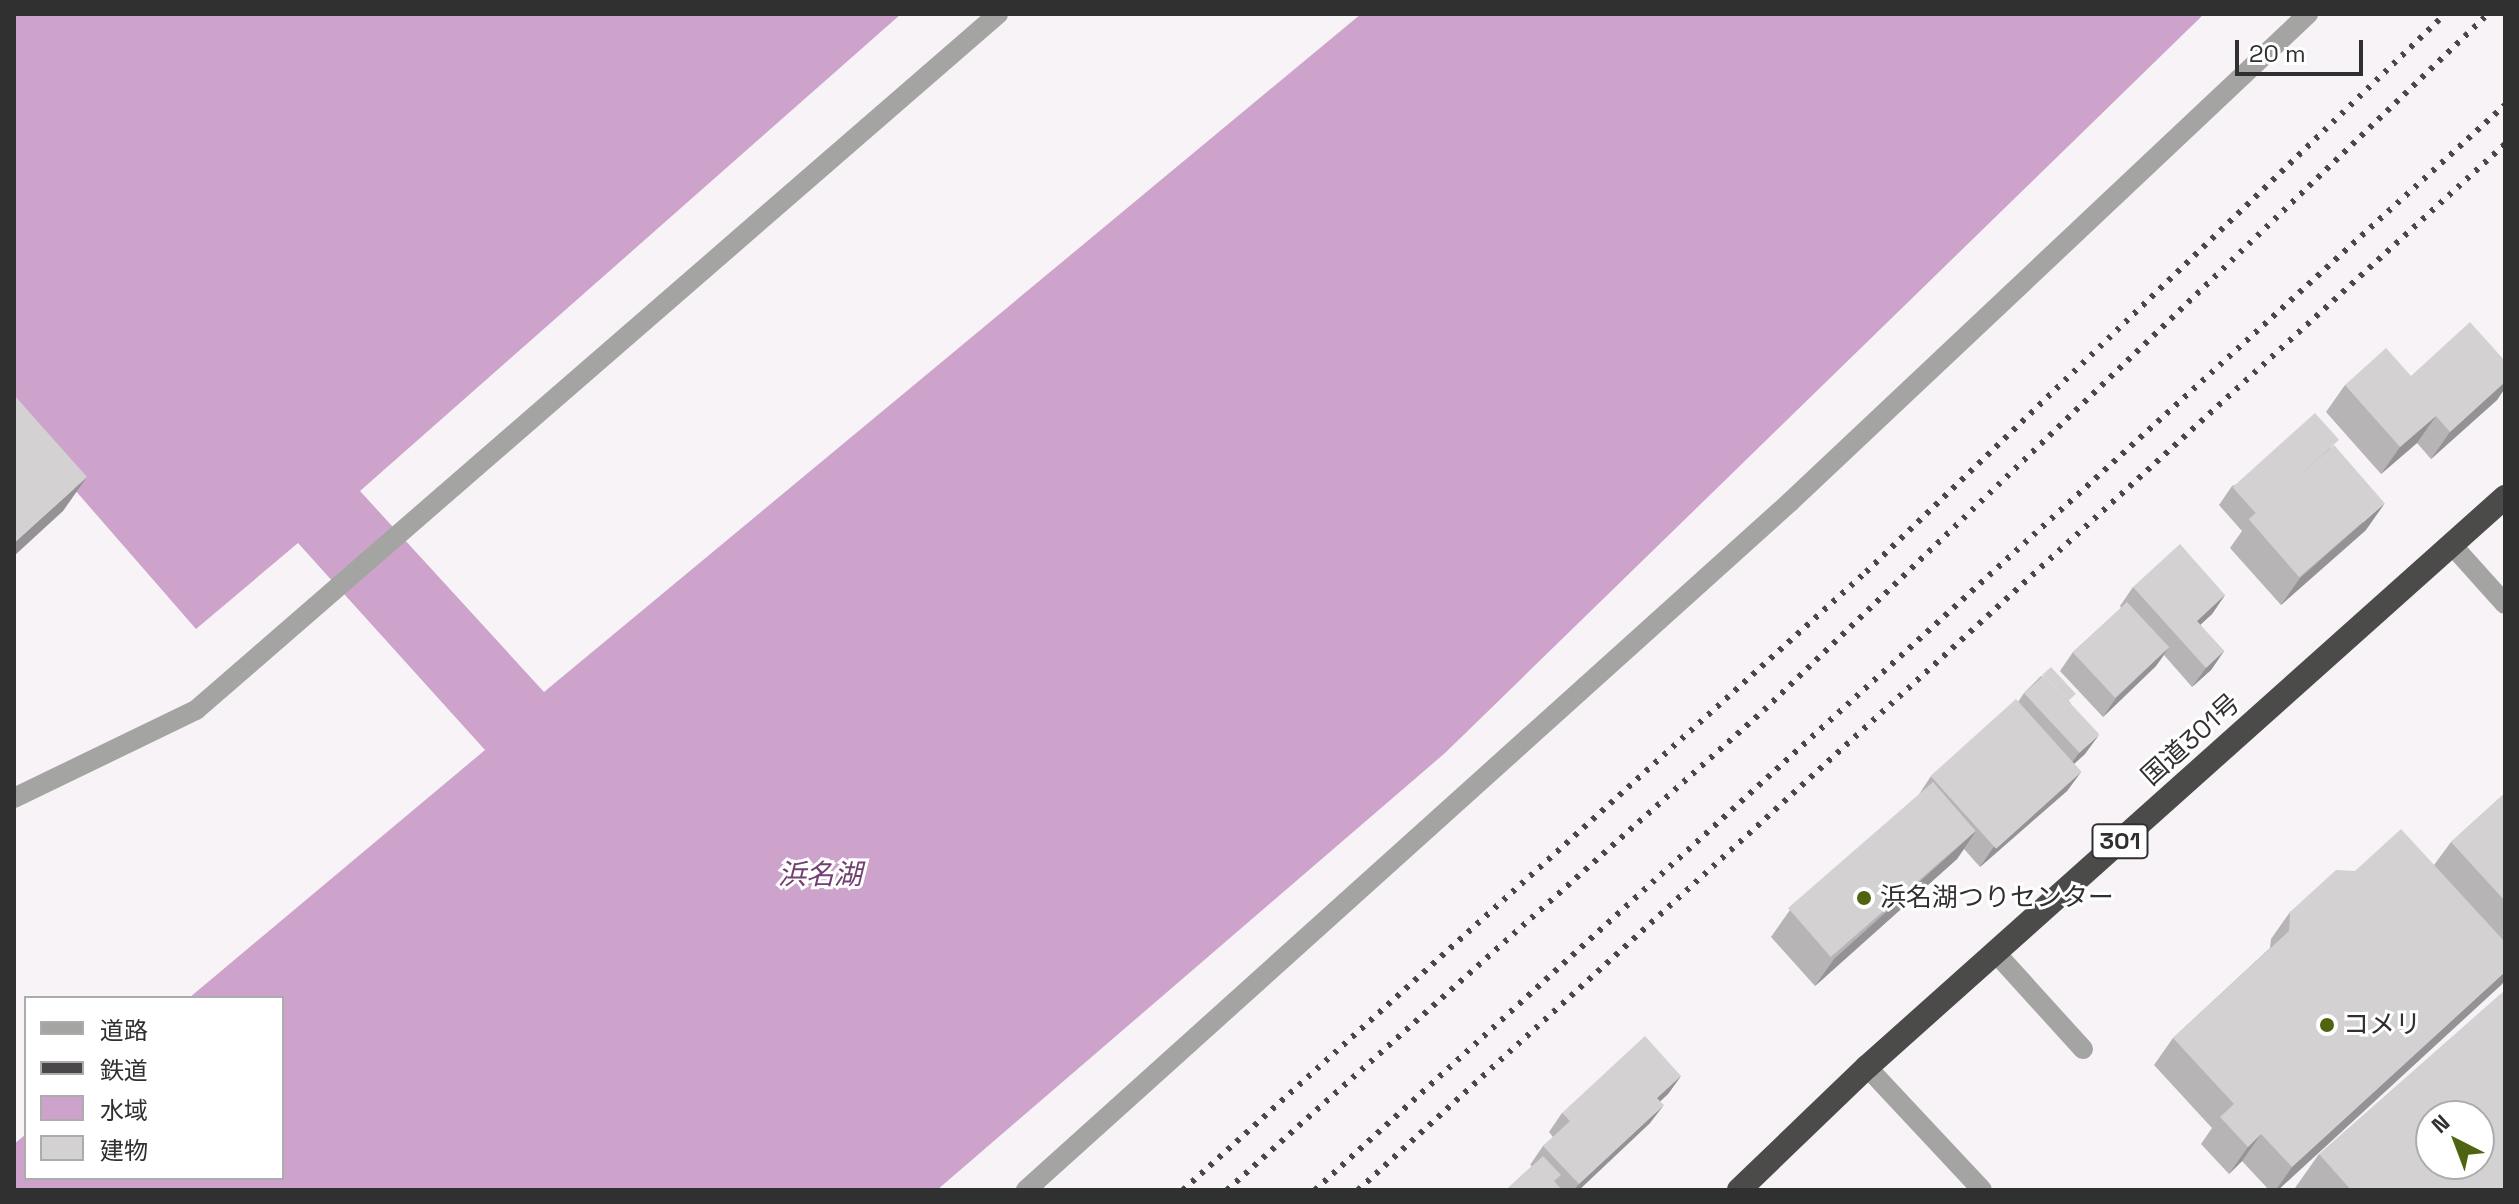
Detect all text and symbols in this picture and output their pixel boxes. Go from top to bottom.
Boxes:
scale bar [2239,24,2367,74]
text: 20 m [2249,38,2306,69]
street label: 国道301号 [2136,688,2246,792]
road number: 301 [2090,821,2150,861]
water label: 浜名湖 [778,857,862,891]
place label: 浜名湖つりセンター [1880,882,2114,914]
marker: 浜名湖つりセンター [1855,889,1873,907]
legend [24,996,284,1180]
place label: コメリ [2343,1009,2421,1041]
text: 道路 [100,1015,148,1046]
marker: コメリ [2318,1016,2336,1034]
text: 鉄道 [100,1055,148,1086]
text: 水域 [100,1095,148,1126]
north arrow [2415,1100,2495,1180]
text: N [2425,1108,2455,1139]
text: 建物 [100,1135,148,1166]

